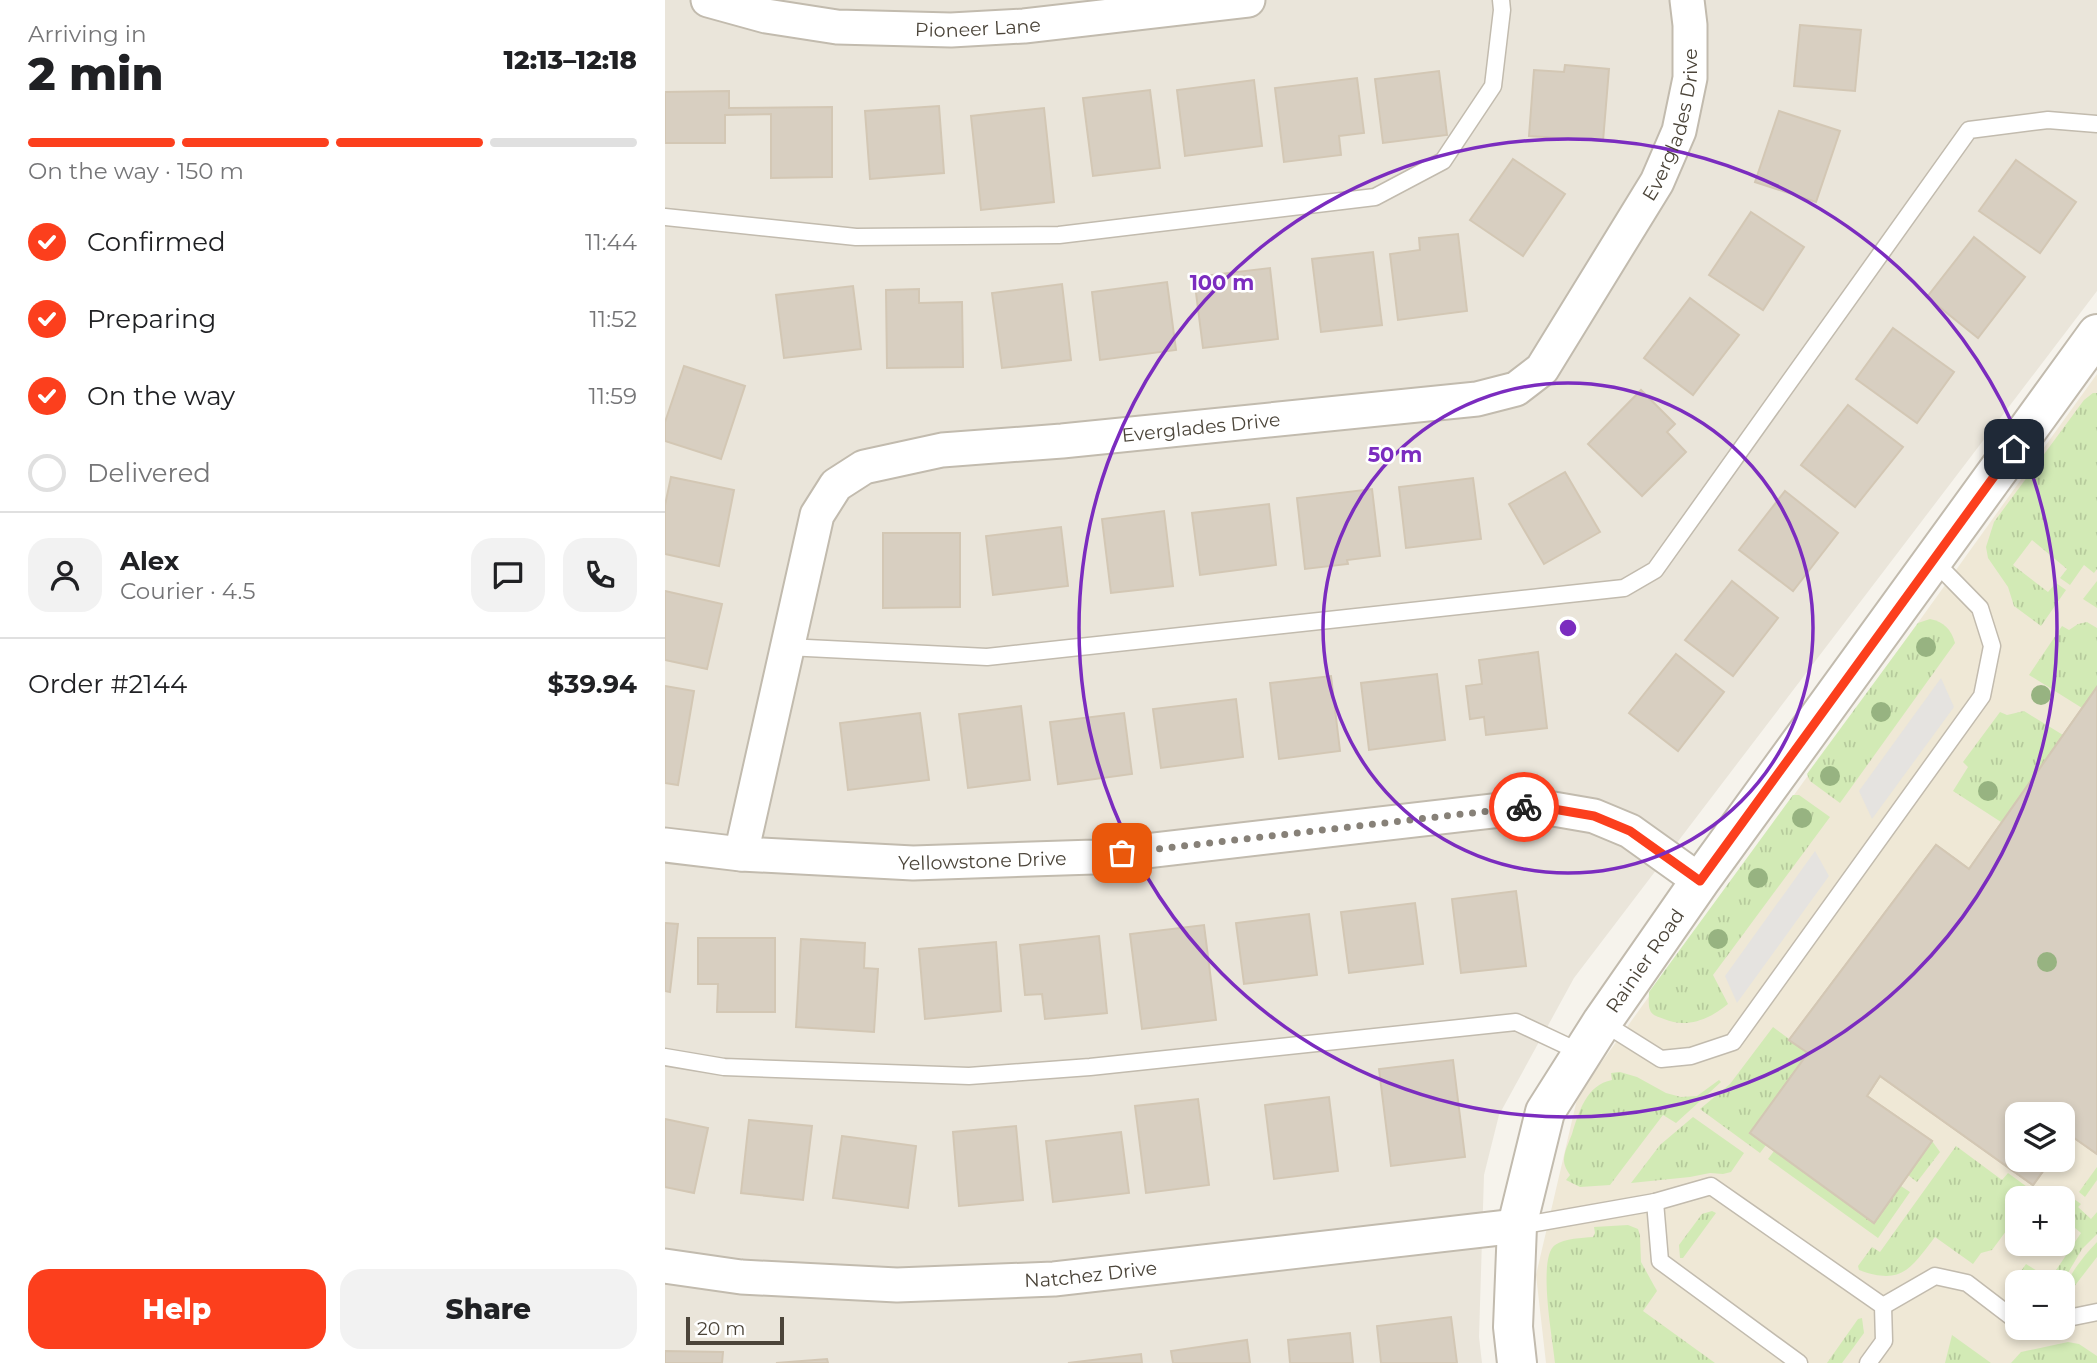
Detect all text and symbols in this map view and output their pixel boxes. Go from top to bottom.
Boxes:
street label: Pioneer Lane [915,13,1042,42]
text: Arriving in [28,20,147,48]
text: 12:13–12:18 [504,44,637,76]
text: 2 min [28,45,163,102]
street label: Everglades Drive [1637,48,1702,205]
text: On the way · 150 m [28,157,244,185]
icon: check [28,223,66,261]
text: Confirmed [87,226,226,258]
text: 11:44 [585,228,637,256]
text: 100 m [1190,270,1254,295]
icon: check [28,300,66,338]
text: Preparing [87,303,216,335]
text: 11:52 [590,305,637,333]
icon: check [28,377,66,415]
text: On the way [87,380,235,412]
text: 11:59 [588,382,637,410]
street label: Everglades Drive [1121,407,1281,446]
pin [1984,419,2044,479]
icon: home [1995,430,2033,468]
text: 50 m [1368,442,1422,467]
text: Delivered [87,457,211,489]
button: person [28,538,102,612]
button: chat [471,538,545,612]
button: phone [563,538,637,612]
text: Alex [120,545,179,577]
text: Courier · 4.5 [120,577,255,605]
centre of rings [1556,616,1580,640]
text: Order #2144 [28,668,187,700]
text: $39.94 [548,668,637,700]
courier [1489,772,1559,842]
icon: bike [1505,788,1543,826]
pin [1092,823,1152,883]
icon: bag [1103,834,1141,872]
street label: Yellowstone Drive [897,846,1067,875]
street label: Rainier Road [1600,904,1689,1017]
map controls [2005,1102,2075,1340]
button: layers [2005,1102,2075,1172]
button: + [2005,1186,2075,1256]
street label: Natchez Drive [1024,1256,1158,1292]
button: Help [28,1269,326,1349]
button: Share [340,1269,637,1349]
button: − [2005,1270,2075,1340]
scale bar [686,1314,784,1346]
text: 20 m [697,1317,745,1340]

